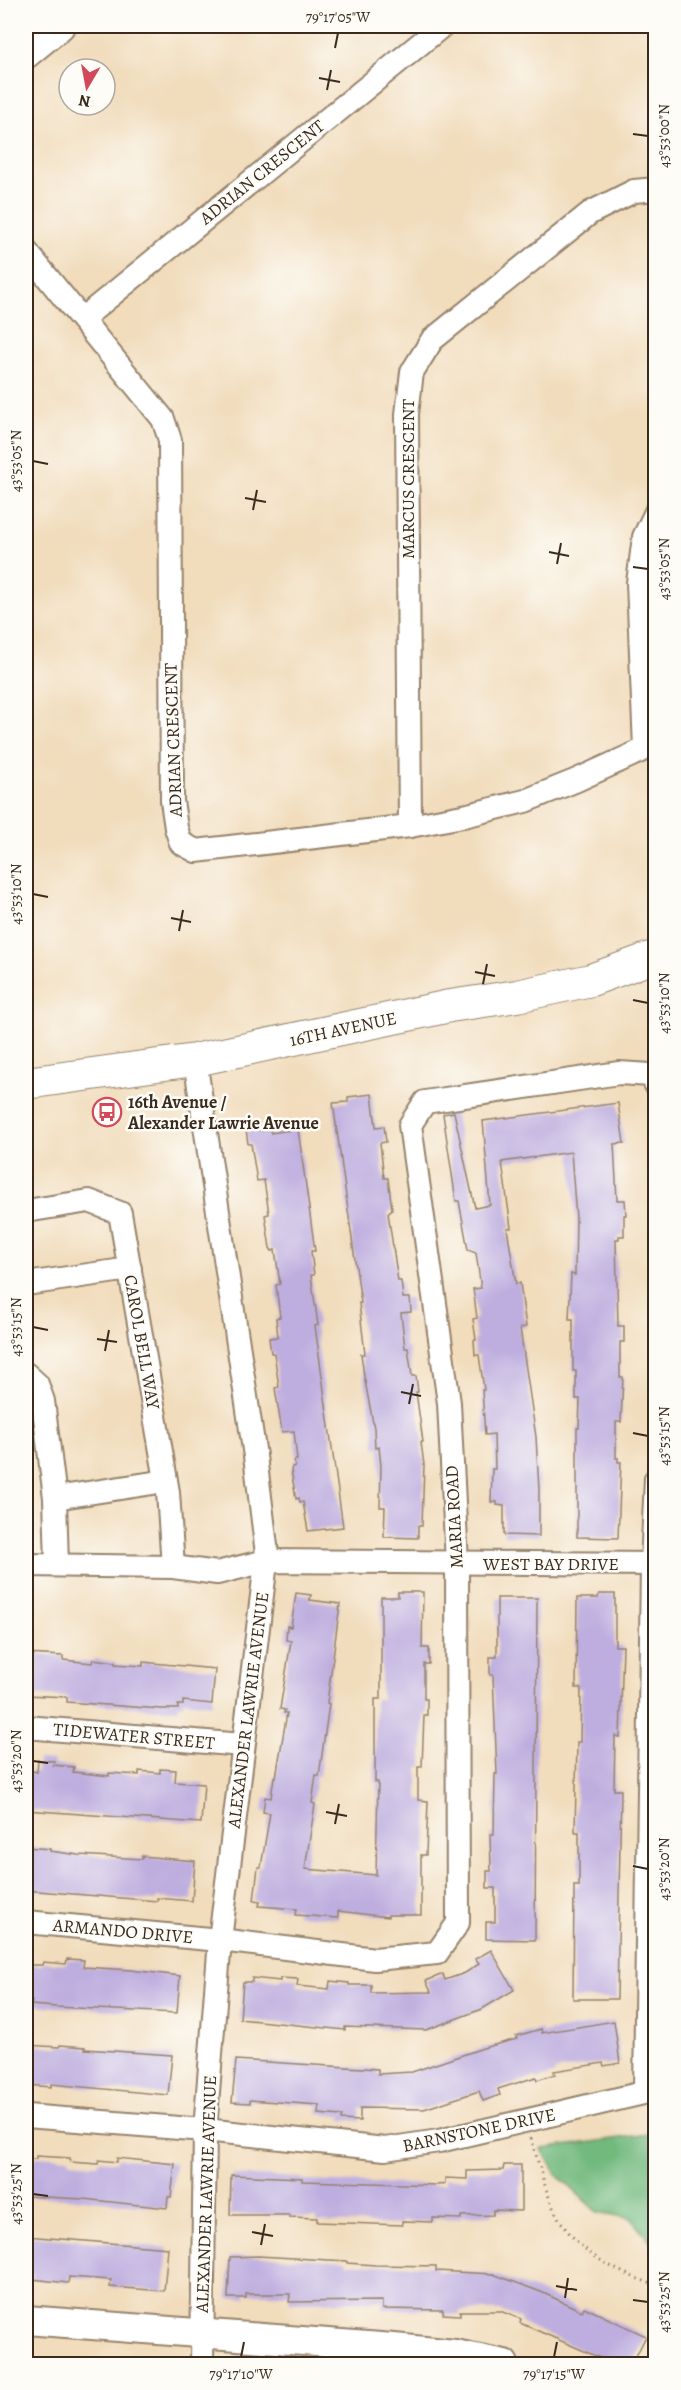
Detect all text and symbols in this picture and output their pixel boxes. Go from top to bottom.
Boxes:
text: 79°17'05"W [306,7,370,27]
north arrow [57,57,117,117]
text: N [77,89,92,113]
text: 43°53'00"N [654,104,674,168]
street label: ADRIAN CRESCENT [194,114,330,230]
street label: MARCUS CRESCENT [396,399,420,559]
text: 43°53'05"N [6,429,26,492]
text: 43°53'05"N [654,537,674,600]
street label: ADRIAN CRESCENT [158,662,188,819]
text: 43°53'10"N [6,863,26,925]
text: 43°53'10"N [654,972,674,1034]
street label: 16TH AVENUE [287,1006,399,1052]
place label: 16th Avenue / Alexander Lawrie Avenue [127,1090,319,1135]
bus stop icon: 16th Avenue / Alexander Lawrie Avenue [91,1096,123,1128]
street label: CAROL BELL WAY [118,1273,166,1412]
text: 43°53'15"N [6,1297,26,1357]
text: 43°53'15"N [654,1406,674,1466]
street label: MARIA ROAD [439,1465,469,1569]
street label: WEST BAY DRIVE [482,1552,619,1576]
street label: ALEXANDER LAWRIE AVENUE [221,1591,274,1830]
street label: TIDEWATER STREET [52,1717,216,1755]
text: 43°53'20"N [6,1729,26,1793]
text: 43°53'20"N [654,1837,674,1901]
street label: ARMANDO DRIVE [51,1913,194,1949]
street label: ALEXANDER LAWRIE AVENUE [190,2075,222,2314]
street label: BARNSTONE DRIVE [400,2102,558,2158]
text: 43°53'25"N [6,2163,26,2225]
text: 43°53'25"N [654,2271,674,2333]
text: 79°17'10"W [209,2364,273,2384]
text: 79°17'15"W [523,2364,585,2384]

